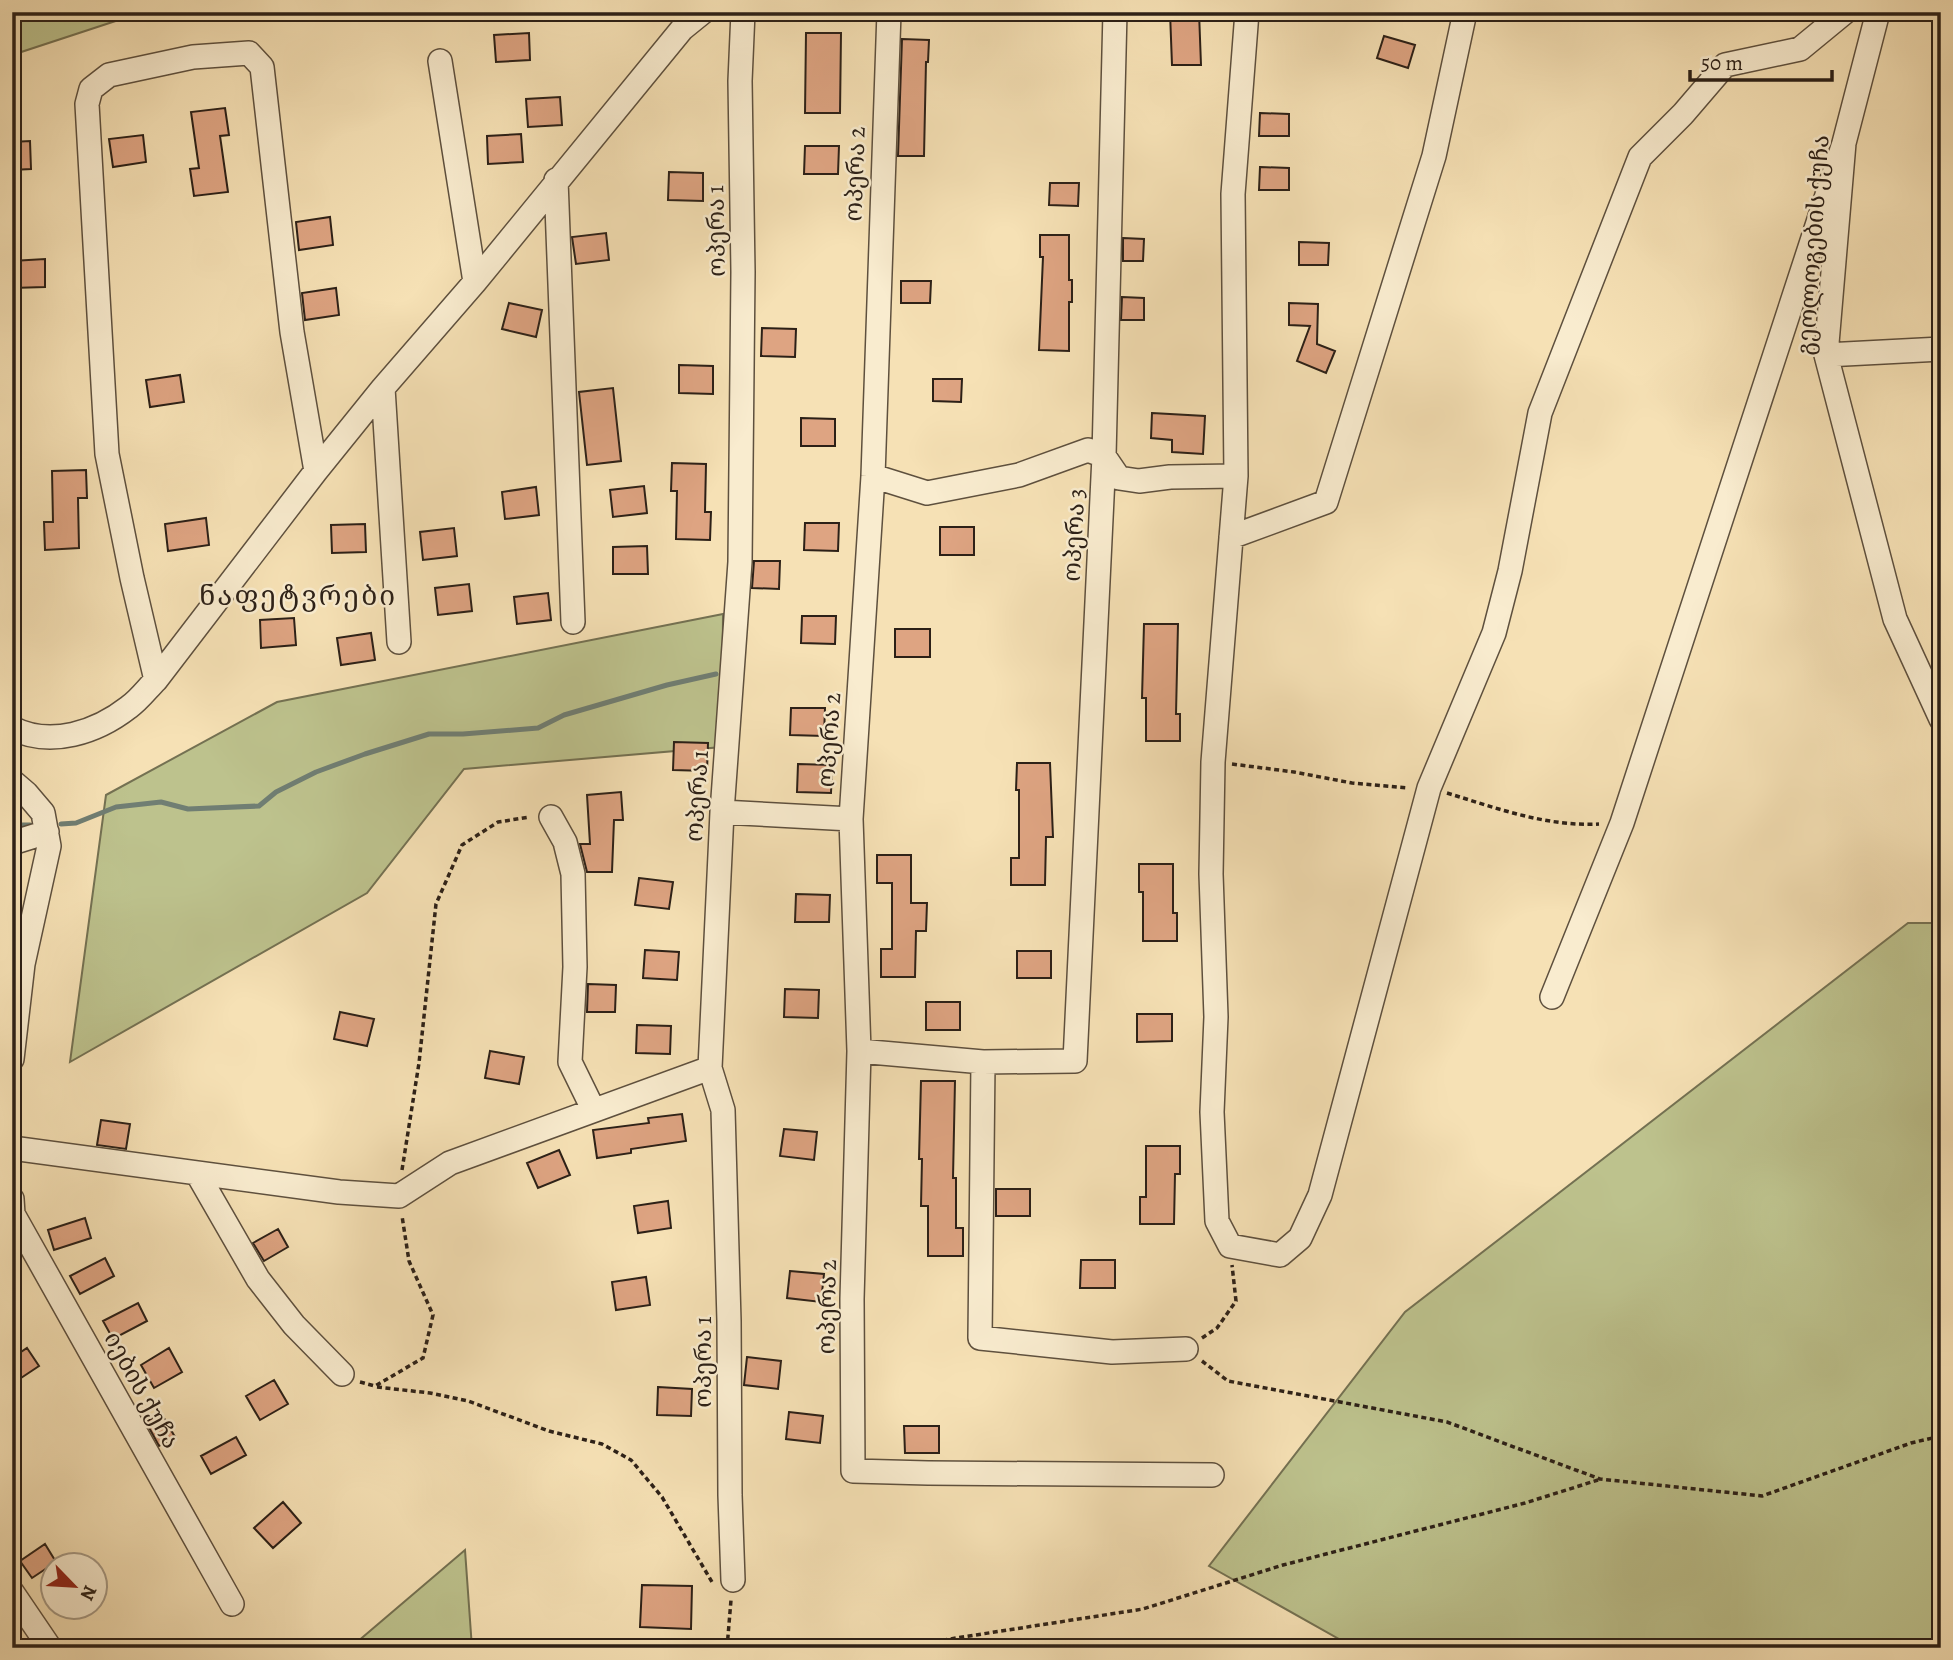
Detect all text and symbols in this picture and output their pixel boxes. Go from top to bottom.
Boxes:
scale bar [1690,38,1832,82]
text: 50 m [1701,49,1743,77]
street label: ოპერა 2 [837,126,873,222]
street label: გეოლოგების ქუჩა [1789,134,1837,356]
street label: ოპერა 1 [699,185,733,277]
street label: ოპერა 3 [1056,488,1092,582]
district label: ნაფეტვრები [199,577,397,615]
street label: ოპერა 2 [810,692,848,788]
street label: ოპერა 1 [678,749,716,843]
street label: ოპერა 2 [810,1259,844,1355]
street label: ოპერა 1 [687,1316,719,1408]
street label: იების ქუჩა [97,1326,187,1454]
north arrow [38,1552,108,1622]
text: N [74,1581,103,1605]

